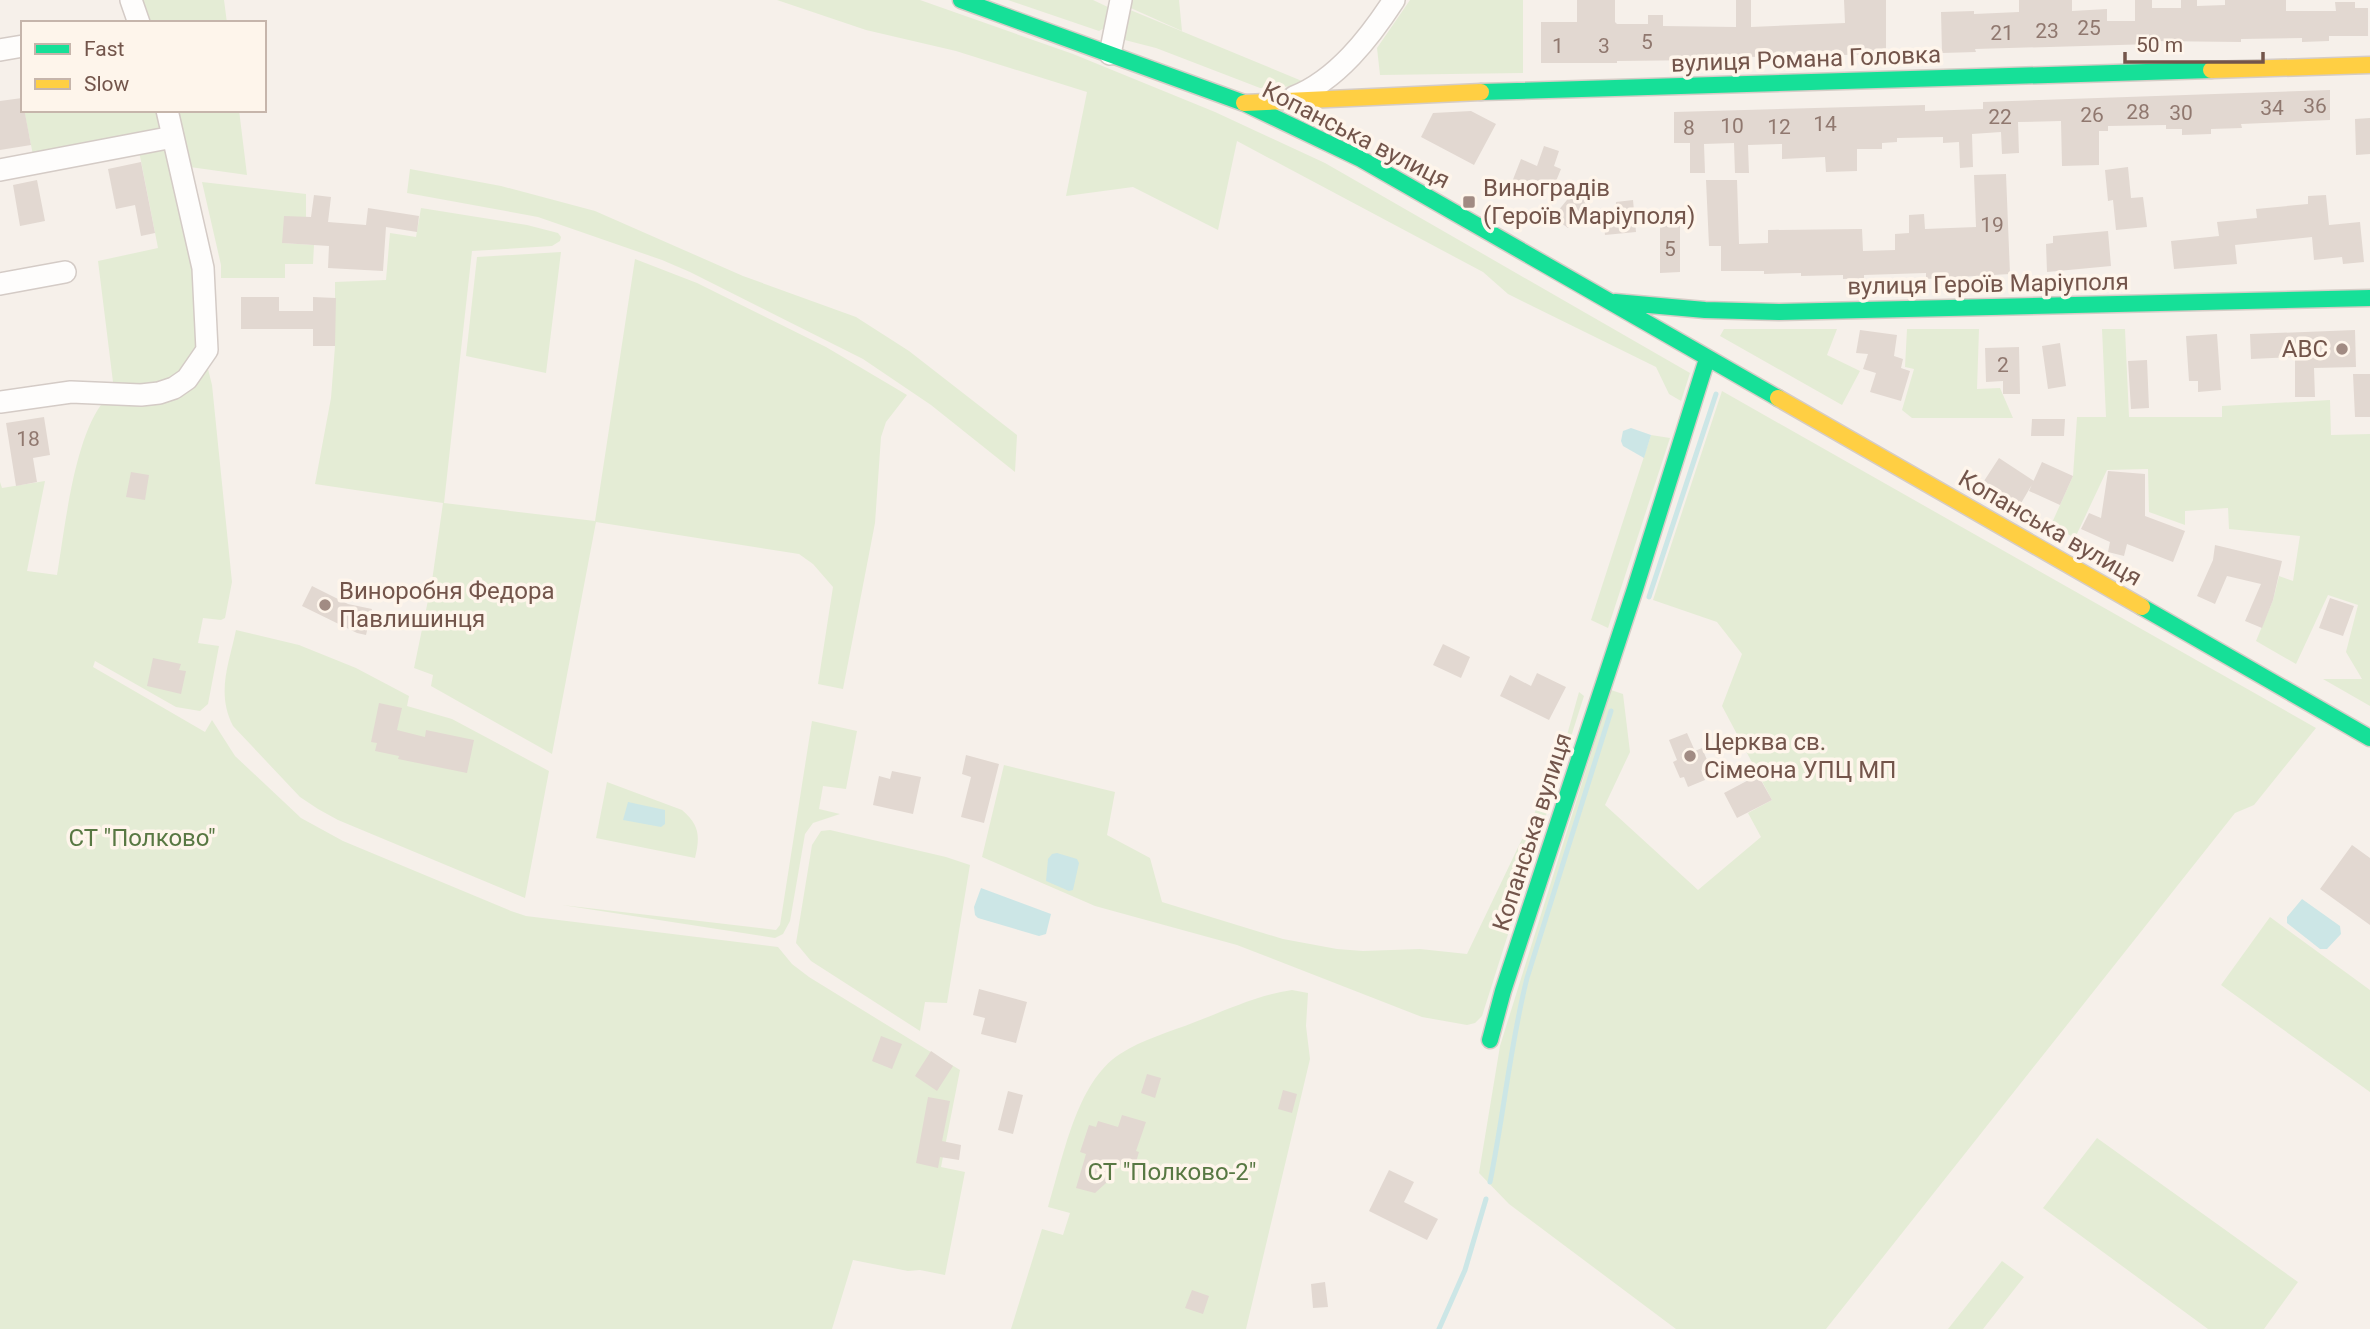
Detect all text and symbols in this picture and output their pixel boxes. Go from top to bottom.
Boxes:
house number: 25 [2077,16,2101,40]
house number: 23 [2035,19,2059,43]
legend [21,21,266,112]
house number: 21 [1990,21,2014,45]
scale bar [2125,21,2263,65]
house number: 5 [1641,30,1653,54]
text: 50 m [2136,33,2183,57]
house number: 1 [1552,34,1564,58]
house number: 3 [1598,34,1610,58]
text: Fast [84,37,125,61]
street label: вулиця Романа Головка [1671,40,1941,78]
text: Slow [84,72,130,96]
street label: Копанська вулиця [1257,76,1455,194]
house number: 36 [2303,94,2327,118]
house number: 34 [2260,96,2284,120]
house number: 28 [2126,100,2150,124]
house number: 30 [2169,101,2193,125]
house number: 26 [2080,103,2104,127]
house number: 22 [1988,105,2012,129]
house number: 14 [1813,112,1837,136]
house number: 10 [1720,114,1744,138]
house number: 12 [1767,115,1791,139]
house number: 8 [1683,116,1695,140]
place label: Виноградів (Героїв Маріуполя) [1483,174,1695,230]
marker: Виноградів (Героїв Маріуполя) [1461,194,1477,210]
house number: 19 [1980,213,2004,237]
house number: 5 [1664,237,1676,261]
street label: вулиця Героїв Маріуполя [1847,268,2129,300]
place label: ABC [2282,335,2328,363]
marker: ABC [2334,341,2350,357]
house number: 2 [1997,353,2009,377]
house number: 18 [16,427,40,451]
street label: Копанська вулиця [1953,464,2147,592]
place label: Виноробня Федора Павлишинця [339,577,555,633]
marker: Виноробня Федора Павлишинця [317,597,333,613]
place label: Церква св. Сімеона УПЦ МП [1704,728,1896,784]
street label: Копанська вулиця [1487,729,1577,935]
marker: Церква св. Сімеона УПЦ МП [1682,748,1698,764]
park label: СТ "Полково" [68,824,216,852]
park label: СТ "Полково-2" [1088,1158,1256,1186]

